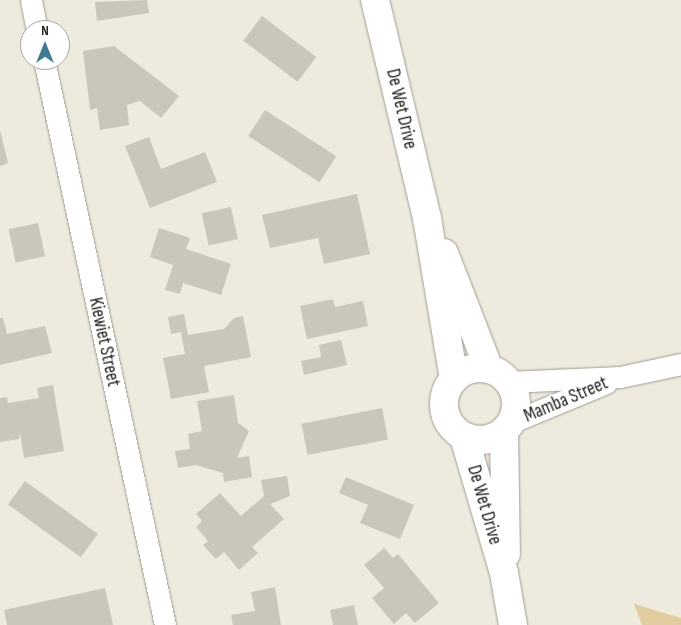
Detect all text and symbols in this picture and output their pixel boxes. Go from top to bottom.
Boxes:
north arrow [20,20,70,70]
text: N [41,22,49,39]
street label: De Wet Drive [381,67,421,151]
street label: Kiewiet Street [83,295,125,389]
street label: Mamba Street [521,372,611,428]
street label: De Wet Drive [462,463,506,547]

